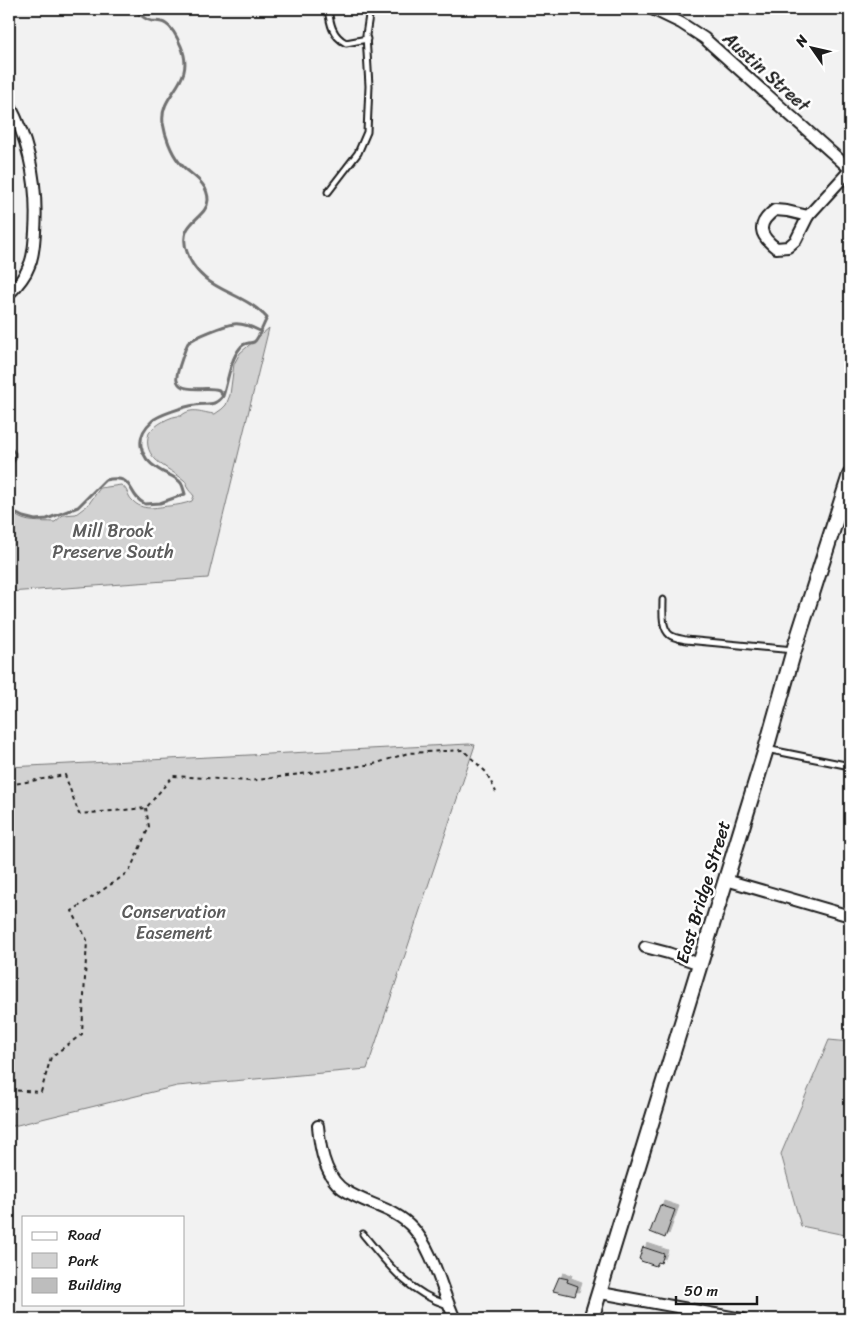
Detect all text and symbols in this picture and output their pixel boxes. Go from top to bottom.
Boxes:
north arrow [786,22,836,72]
street label: Austin Street [714,23,818,121]
text: N [788,30,815,53]
park label: Mill Brook Preserve South [52,515,174,568]
street label: East Bridge Street [666,817,740,967]
park label: Conservation Easement [122,896,226,949]
legend [22,1216,185,1306]
text: Road [68,1222,101,1248]
text: Park [68,1248,99,1274]
text: Building [68,1272,122,1298]
scale bar [676,1273,758,1305]
text: 50 m [684,1278,719,1304]

